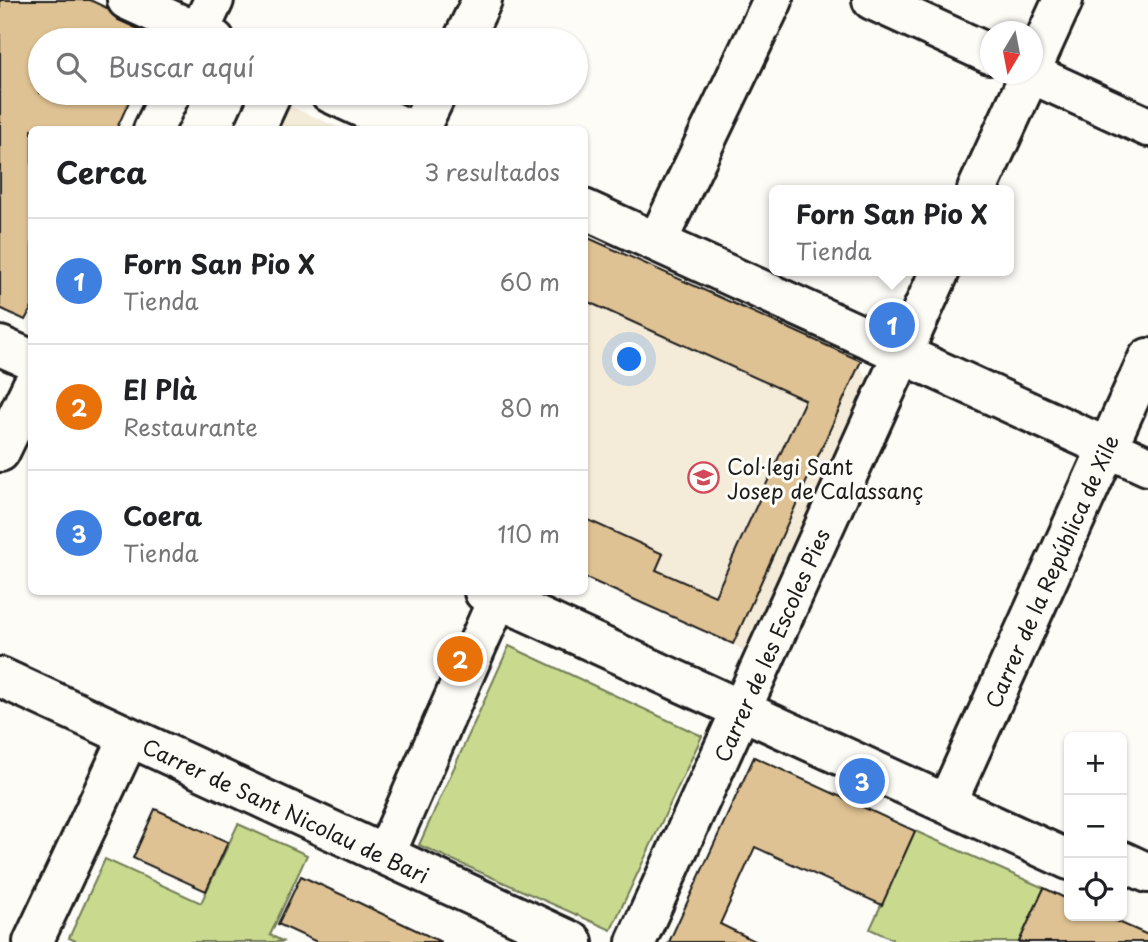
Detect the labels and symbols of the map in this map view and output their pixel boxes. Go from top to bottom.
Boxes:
north arrow [980,21,1043,84]
pin: 1 [869,299,915,351]
your location [612,342,646,376]
street label: Carrer de la República de Xile [976,429,1126,713]
place label: Col·legi Sant Josep de Calassanç [727,450,923,506]
school or university icon: Col·legi Sant Josep de Calassanç [687,461,721,495]
street label: Carrer de les Escoles Pies [705,523,837,767]
pin: 2 [437,633,483,685]
street label: Carrer de Sant Nicolau de Bari [137,729,435,891]
pin: 3 [839,755,885,807]

